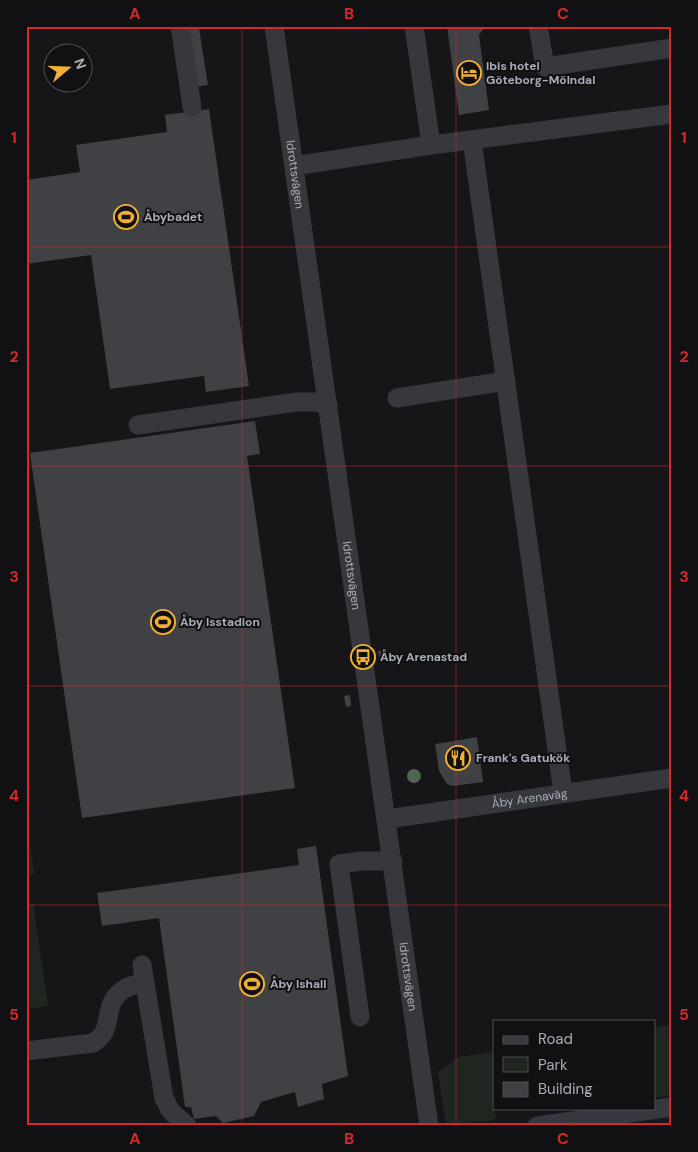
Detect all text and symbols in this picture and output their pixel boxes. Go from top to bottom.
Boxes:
text: A [129,3,141,24]
text: B [344,3,354,24]
text: C [557,3,569,24]
north arrow [42,42,92,92]
text: N [70,56,90,72]
place label: Ibis hotel Göteborg-Mölndal [486,58,595,88]
hotel icon: Ibis hotel Göteborg-Mölndal [456,60,482,86]
text: 1 [11,127,17,148]
text: 1 [681,127,687,148]
street label: Idrottsvägen [282,139,308,210]
sports icon: Åbybadet [113,204,139,230]
place label: Åbybadet [144,209,202,225]
text: 2 [9,346,19,367]
text: 2 [679,346,689,367]
street label: Idrottsvägen [339,540,364,611]
text: 3 [9,566,19,587]
text: 3 [679,566,689,587]
sports icon: Åby Isstadion [150,609,176,635]
place label: Åby Isstadion [180,614,260,630]
bus stop icon: Åby Arenastad [350,644,376,670]
place label: Åby Arenastad [380,649,467,665]
restaurant icon: Frank's Gatukök [445,745,471,771]
place label: Frank's Gatukök [476,750,570,766]
text: 4 [9,785,19,806]
street label: Åby Arenaväg [491,785,569,812]
text: 4 [679,785,689,806]
street label: Idrottsvägen [395,941,421,1012]
sports icon: Åby Ishall [239,971,265,997]
place label: Åby Ishall [270,976,326,992]
text: 5 [9,1004,19,1025]
text: 5 [679,1004,689,1025]
legend [493,1020,656,1110]
text: Road [538,1029,573,1049]
text: Park [538,1055,568,1075]
text: Building [538,1079,593,1099]
text: A [129,1128,141,1149]
text: B [344,1128,354,1149]
text: C [557,1128,569,1149]

